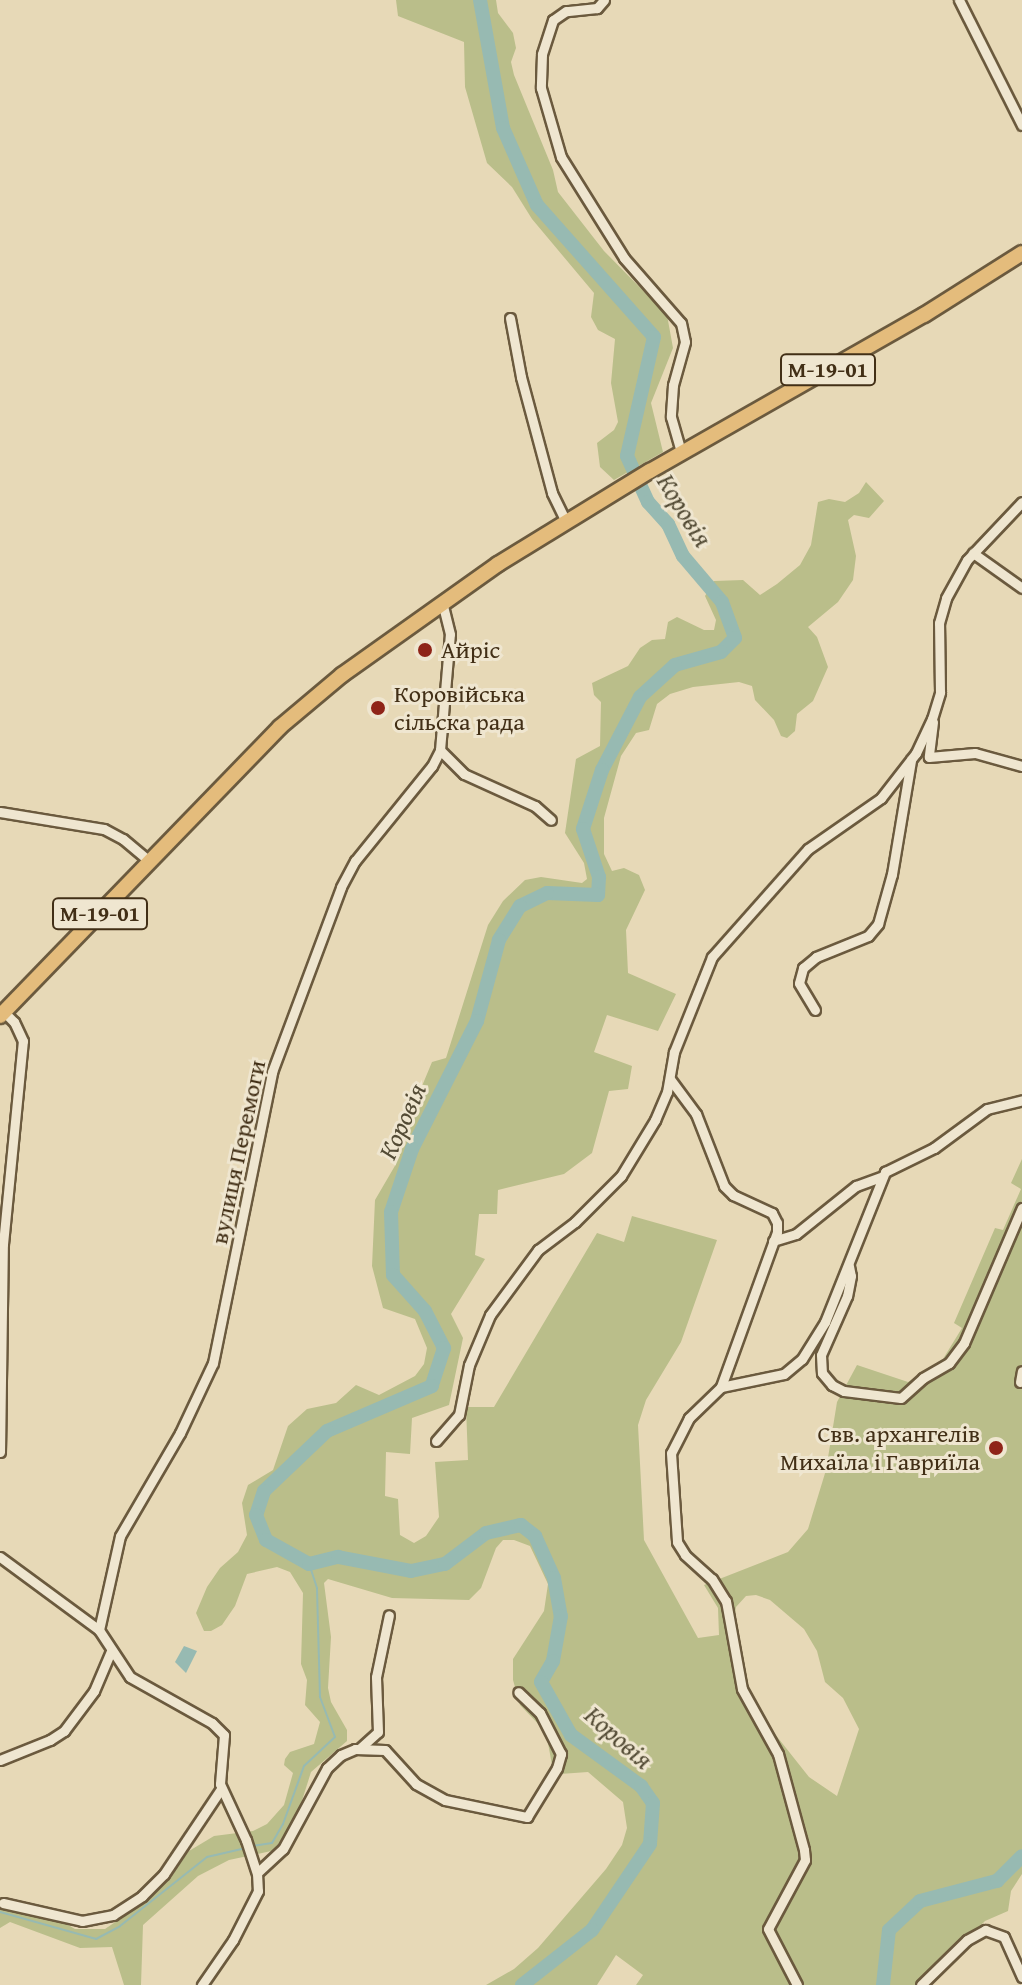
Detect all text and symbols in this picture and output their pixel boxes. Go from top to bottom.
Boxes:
road number: М-19-01 [780,352,876,388]
water label: Коровія [651,468,719,552]
place label: Айріс [441,636,500,664]
marker: Айріс [416,641,434,659]
place label: Коровійська сільска рада [394,680,525,736]
marker: Коровійська сільска рада [369,699,387,717]
road number: М-19-01 [52,896,148,932]
street label: вулиця Перемоги [204,1057,272,1247]
water label: Коровія [371,1078,433,1164]
place label: Свв. архангелів Михаїла і Гавриїла [780,1420,980,1476]
marker: Свв. архангелів Михаїла і Гавриїла [987,1439,1005,1457]
water label: Коровія [579,1699,659,1775]

